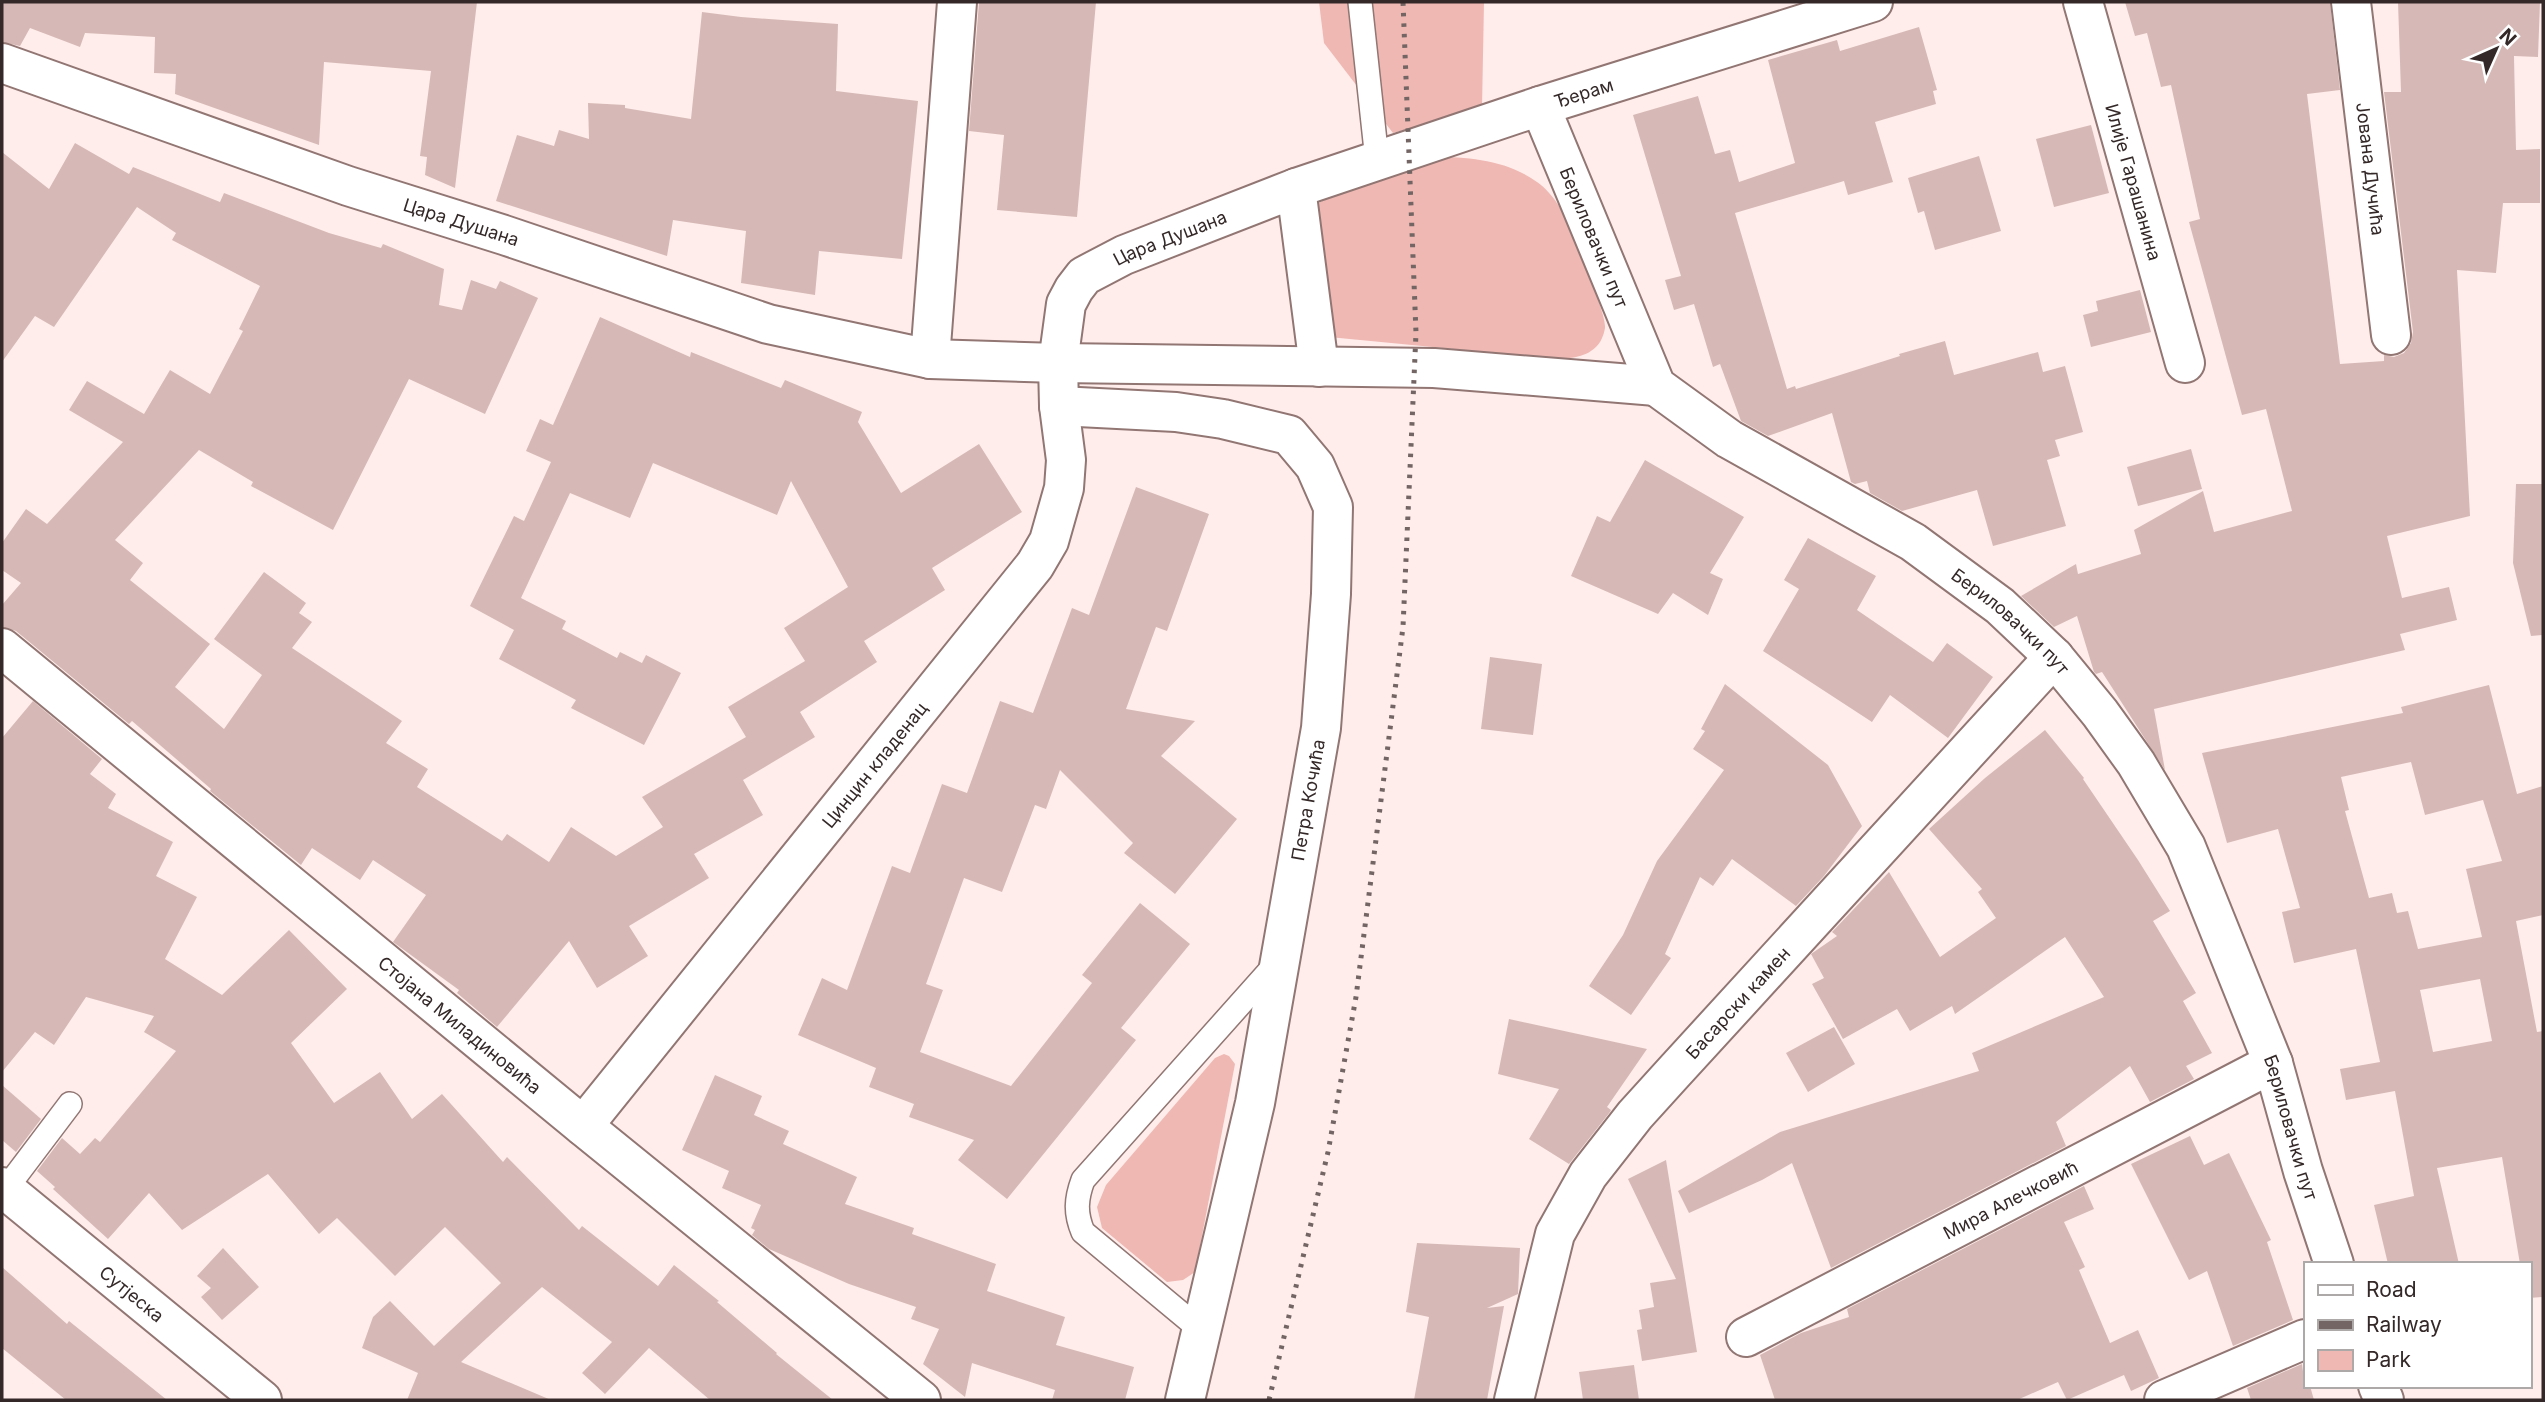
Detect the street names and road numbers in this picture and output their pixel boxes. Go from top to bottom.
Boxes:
street label: Ђерам [1551,73,1616,112]
street label: Илије Гарашанина [2102,101,2166,263]
street label: Јована Дучића [2353,101,2389,236]
street label: Бериловачки пут [1556,164,1633,311]
street label: Цара Душана [401,194,522,250]
street label: Цара Душана [1109,206,1229,269]
street label: Бериловачки пут [1948,564,2074,679]
street label: Цинцин кладенац [817,698,931,832]
street label: Петра Кочића [1287,738,1329,862]
street label: Басарски камен [1681,942,1794,1063]
street label: Стојана Миладиновића [374,952,546,1098]
street label: Бериловачки пут [2260,1051,2323,1203]
street label: Мира Алечковић [1940,1156,2081,1243]
street label: Сутјеска [95,1261,168,1326]

